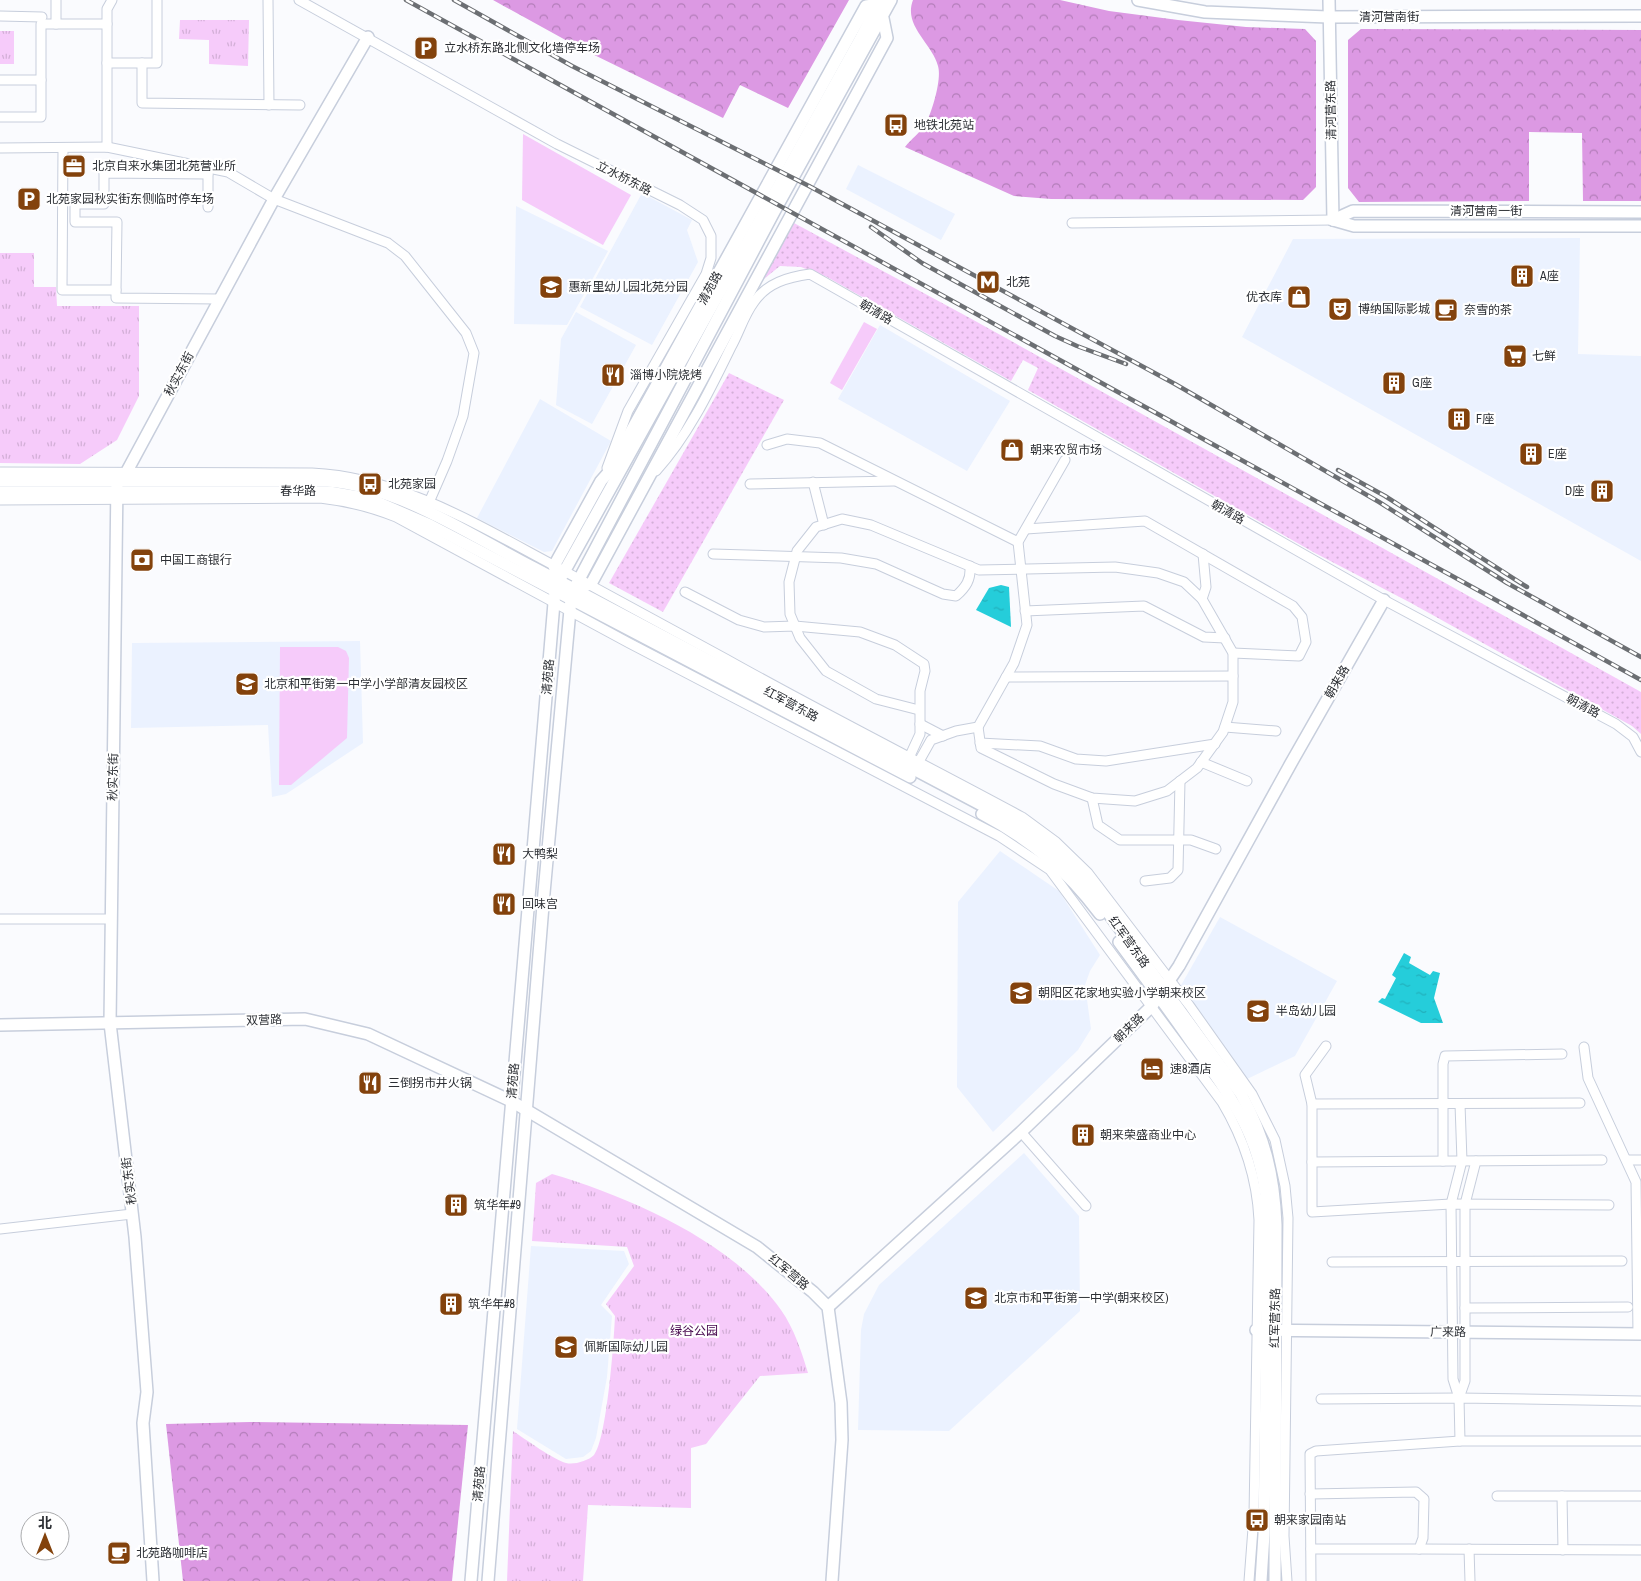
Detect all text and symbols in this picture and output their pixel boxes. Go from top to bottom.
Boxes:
street label: 清河营南街 [1359,9,1419,25]
parking icon: 立水桥东路北侧文化墙停车场 [413,35,439,61]
place label: 立水桥东路北侧文化墙停车场 [444,40,600,56]
street label: 清河营东路 [1322,80,1340,140]
bus stop icon: 地铁北苑站 [883,112,909,138]
place label: 地铁北苑站 [914,117,974,133]
office icon: 北京自来水集团北苑营业所 [61,153,87,179]
street label: 立水桥东路 [594,157,654,199]
place label: 北京自来水集团北苑营业所 [92,158,236,174]
parking icon: 北苑家园秋实街东侧临时停车场 [16,186,42,212]
place label: 北苑家园秋实街东侧临时停车场 [46,191,214,207]
street label: 清河营南一街 [1450,203,1522,219]
building icon: A座 [1509,263,1535,289]
street label: 清苑路 [694,268,726,308]
place label: A座 [1539,268,1559,284]
metro station icon: 北苑 [975,269,1001,295]
school or university icon: 惠新里幼儿园北苑分园 [538,274,564,300]
place label: 北苑 [1006,274,1030,290]
place label: 惠新里幼儿园北苑分园 [568,279,688,295]
shop icon: 优衣库 [1286,284,1312,310]
place label: 优衣库 [1246,289,1282,305]
street label: 朝清路 [856,296,896,328]
theatre icon: 博纳国际影城 [1327,296,1353,322]
cafe icon: 奈雪的茶 [1433,297,1459,323]
place label: 博纳国际影城 [1358,301,1430,317]
place label: 奈雪的茶 [1464,302,1512,318]
supermarket icon: 七鲜 [1502,343,1528,369]
place label: 七鲜 [1532,348,1556,364]
street label: 秋实东街 [161,349,197,399]
restaurant icon: 淄博小院烧烤 [600,362,626,388]
place label: 淄博小院烧烤 [630,367,702,383]
building icon: G座 [1381,370,1407,396]
place label: G座 [1412,375,1432,391]
building icon: F座 [1446,406,1472,432]
place label: F座 [1476,411,1494,427]
shop icon: 朝来农贸市场 [999,437,1025,463]
building icon: E座 [1518,441,1544,467]
place label: 朝来农贸市场 [1030,442,1102,458]
place label: E座 [1548,446,1567,462]
bus stop icon: 北苑家园 [357,471,383,497]
place label: 北苑家园 [388,476,436,492]
building icon: D座 [1589,478,1615,504]
street label: 春华路 [280,483,316,499]
place label: D座 [1565,483,1584,499]
street label: 朝清路 [1208,496,1248,528]
bank icon: 中国工商银行 [129,547,155,573]
place label: 中国工商银行 [160,552,232,568]
street label: 清苑路 [538,658,558,696]
street label: 朝来路 [1321,662,1353,702]
school or university icon: 北京和平街第一中学小学部清友园校区 [234,671,260,697]
place label: 北京和平街第一中学小学部清友园校区 [264,676,468,692]
street label: 红军营东路 [761,683,821,725]
street label: 朝清路 [1563,690,1603,722]
street label: 秋实东街 [105,753,121,801]
restaurant icon: 大鸭梨 [491,841,517,867]
place label: 大鸭梨 [522,846,558,862]
restaurant icon: 回味宫 [491,891,517,917]
place label: 回味宫 [522,896,558,912]
street label: 红军营东路 [1105,913,1153,971]
school or university icon: 朝阳区花家地实验小学朝来校区 [1008,980,1034,1006]
place label: 朝阳区花家地实验小学朝来校区 [1038,985,1206,1001]
school or university icon: 半岛幼儿园 [1245,998,1271,1024]
place label: 半岛幼儿园 [1276,1003,1336,1019]
street label: 朝来路 [1110,1010,1148,1046]
street label: 双营路 [246,1011,282,1029]
hotel icon: 速8酒店 [1139,1056,1165,1082]
place label: 速8酒店 [1170,1061,1211,1077]
street label: 清苑路 [503,1062,523,1100]
restaurant icon: 三倒拐市井火锅 [357,1070,383,1096]
place label: 三倒拐市井火锅 [388,1075,472,1091]
building icon: 朝来荣盛商业中心 [1070,1122,1096,1148]
place label: 朝来荣盛商业中心 [1100,1127,1196,1143]
street label: 秋实东街 [118,1156,140,1206]
building icon: 筑华年#9 [443,1192,469,1218]
place label: 筑华年#9 [474,1197,521,1213]
street label: 红军营路 [765,1250,813,1294]
school or university icon: 北京市和平街第一中学(朝来校区) [963,1285,989,1311]
street label: 红军营东路 [1266,1288,1284,1348]
place label: 北京市和平街第一中学(朝来校区) [994,1290,1169,1306]
building icon: 筑华年#8 [438,1291,464,1317]
place label: 筑华年#8 [468,1296,515,1312]
park label: 绿谷公园 [670,1323,718,1339]
street label: 广来路 [1430,1324,1466,1340]
school or university icon: 佩斯国际幼儿园 [553,1334,579,1360]
place label: 佩斯国际幼儿园 [584,1339,668,1355]
street label: 清苑路 [469,1465,489,1503]
bus stop icon: 朝来家园南站 [1244,1507,1270,1533]
north arrow [20,1511,70,1561]
place label: 朝来家园南站 [1274,1512,1346,1528]
text: 北 [38,1514,52,1532]
cafe icon: 北苑路咖啡店 [106,1540,132,1566]
place label: 北苑路咖啡店 [136,1545,208,1561]

